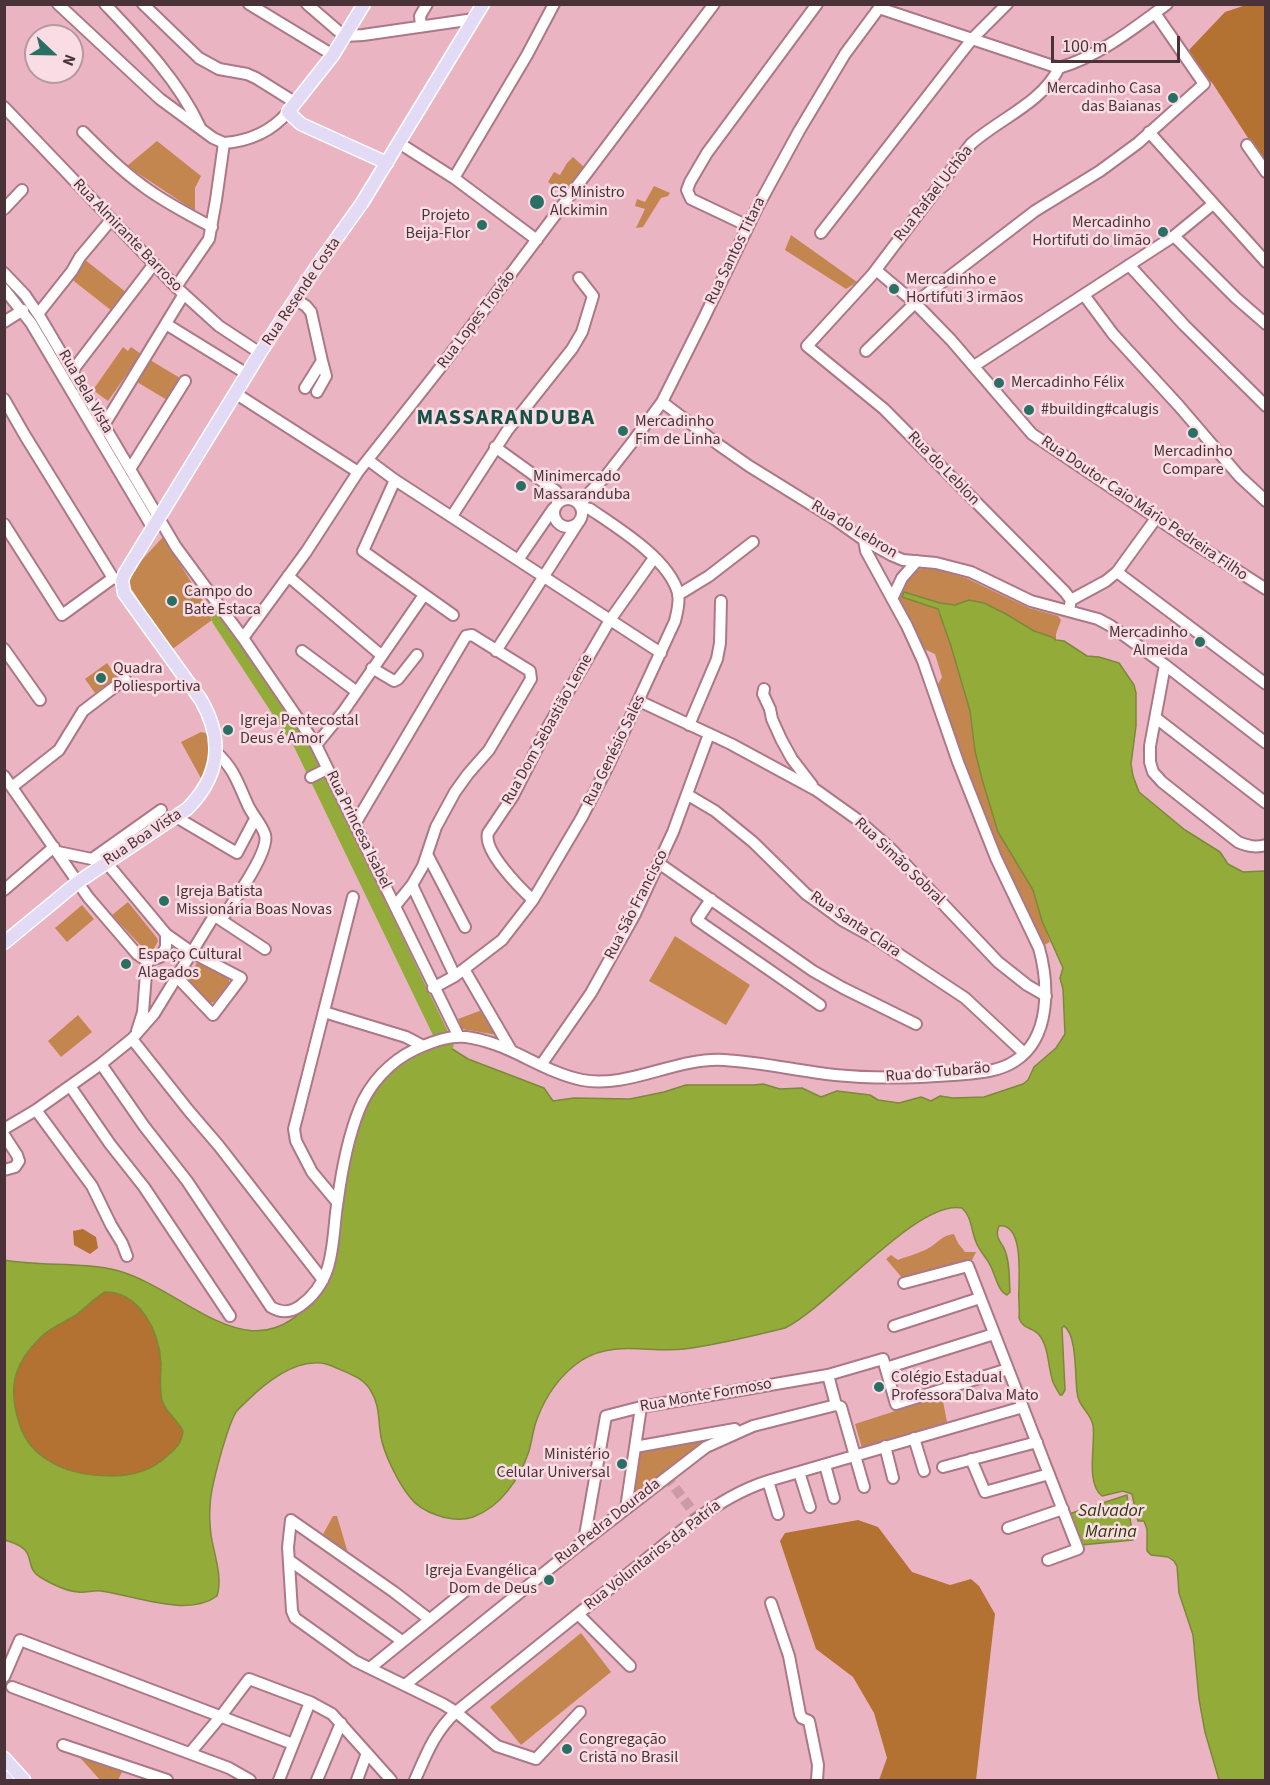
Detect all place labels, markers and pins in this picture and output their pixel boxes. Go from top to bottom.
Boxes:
place label: Mercadinho Casa das Baianas [1047,79,1161,117]
marker: Mercadinho Casa das Baianas [1166,91,1180,105]
place label: CS Ministro Alckimin [550,183,625,221]
marker: CS Ministro Alckimin [528,193,546,211]
place label: Projeto Beija-Flor [406,206,470,244]
place label: Mercadinho Hortifuti do limão [1032,213,1151,251]
marker: Projeto Beija-Flor [475,218,489,232]
marker: Mercadinho Hortifuti do limão [1156,225,1170,239]
place label: Mercadinho e Hortifuti 3 irmãos [906,270,1023,308]
marker: Mercadinho e Hortifuti 3 irmãos [887,282,901,296]
place label: Mercadinho Félix [1011,373,1124,393]
marker: Mercadinho Félix [992,376,1006,390]
place label: #building#calugis [1041,400,1159,420]
marker: #building#calugis [1022,403,1036,417]
place label: Mercadinho Fim de Linha [635,412,721,450]
marker: Mercadinho Fim de Linha [616,424,630,438]
marker: Mercadinho Compare [1186,426,1200,440]
place label: Mercadinho Compare [1153,442,1233,480]
place label: Minimercado Massaranduba [533,467,630,505]
marker: Minimercado Massaranduba [514,479,528,493]
place label: Campo do Bate Estaca [184,582,261,620]
marker: Campo do Bate Estaca [165,594,179,608]
place label: Mercadinho Almeida [1109,623,1188,661]
marker: Mercadinho Almeida [1193,635,1207,649]
place label: Quadra Poliesportiva [113,659,201,697]
marker: Quadra Poliesportiva [94,671,108,685]
place label: Igreja Pentecostal Deus é Amor [240,711,358,749]
marker: Igreja Pentecostal Deus é Amor [221,723,235,737]
place label: Igreja Batista Missionária Boas Novas [176,882,332,920]
marker: Igreja Batista Missionária Boas Novas [157,894,171,908]
place label: Espaço Cultural Alagados [138,945,242,983]
marker: Espaço Cultural Alagados [119,957,133,971]
place label: Colégio Estadual Professora Dalva Mato [891,1368,1039,1406]
marker: Colégio Estadual Professora Dalva Mato [872,1380,886,1394]
place label: Ministério Celular Universal [497,1445,610,1483]
marker: Ministério Celular Universal [615,1457,629,1471]
place label: Igreja Evangélica Dom de Deus [425,1561,537,1599]
marker: Igreja Evangélica Dom de Deus [542,1573,556,1587]
place label: Congregação Cristã no Brasil [579,1730,678,1768]
marker: Congregação Cristã no Brasil [560,1742,574,1756]

